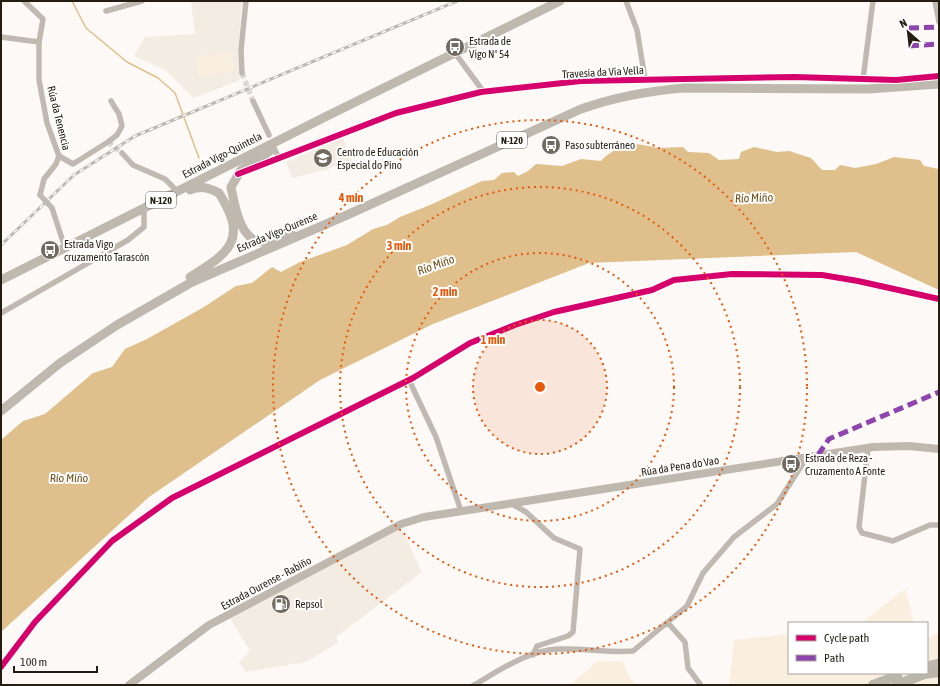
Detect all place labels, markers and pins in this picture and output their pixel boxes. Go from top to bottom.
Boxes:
place label: Estrada de Vigo Nº 54 [469,35,511,60]
bus stop icon: Estrada de Vigo Nº 54 [444,36,466,58]
bus stop icon: Paso subterráneo [540,134,562,156]
place label: Paso subterráneo [565,139,635,151]
place label: Centro de Educación Especial do Pino [337,146,419,171]
school or university icon: Centro de Educación Especial do Pino [312,147,334,169]
place label: Estrada Vigo cruzamento Tarascón [64,238,149,263]
bus stop icon: Estrada Vigo cruzamento Tarascón [39,239,61,261]
centre of rings [533,380,547,394]
place label: Estrada de Reza - Cruzamento A Fonte [805,452,885,477]
bus stop icon: Estrada de Reza - Cruzamento A Fonte [780,453,802,475]
fuel station icon: Repsol [270,593,292,615]
place label: Repsol [295,598,323,610]

